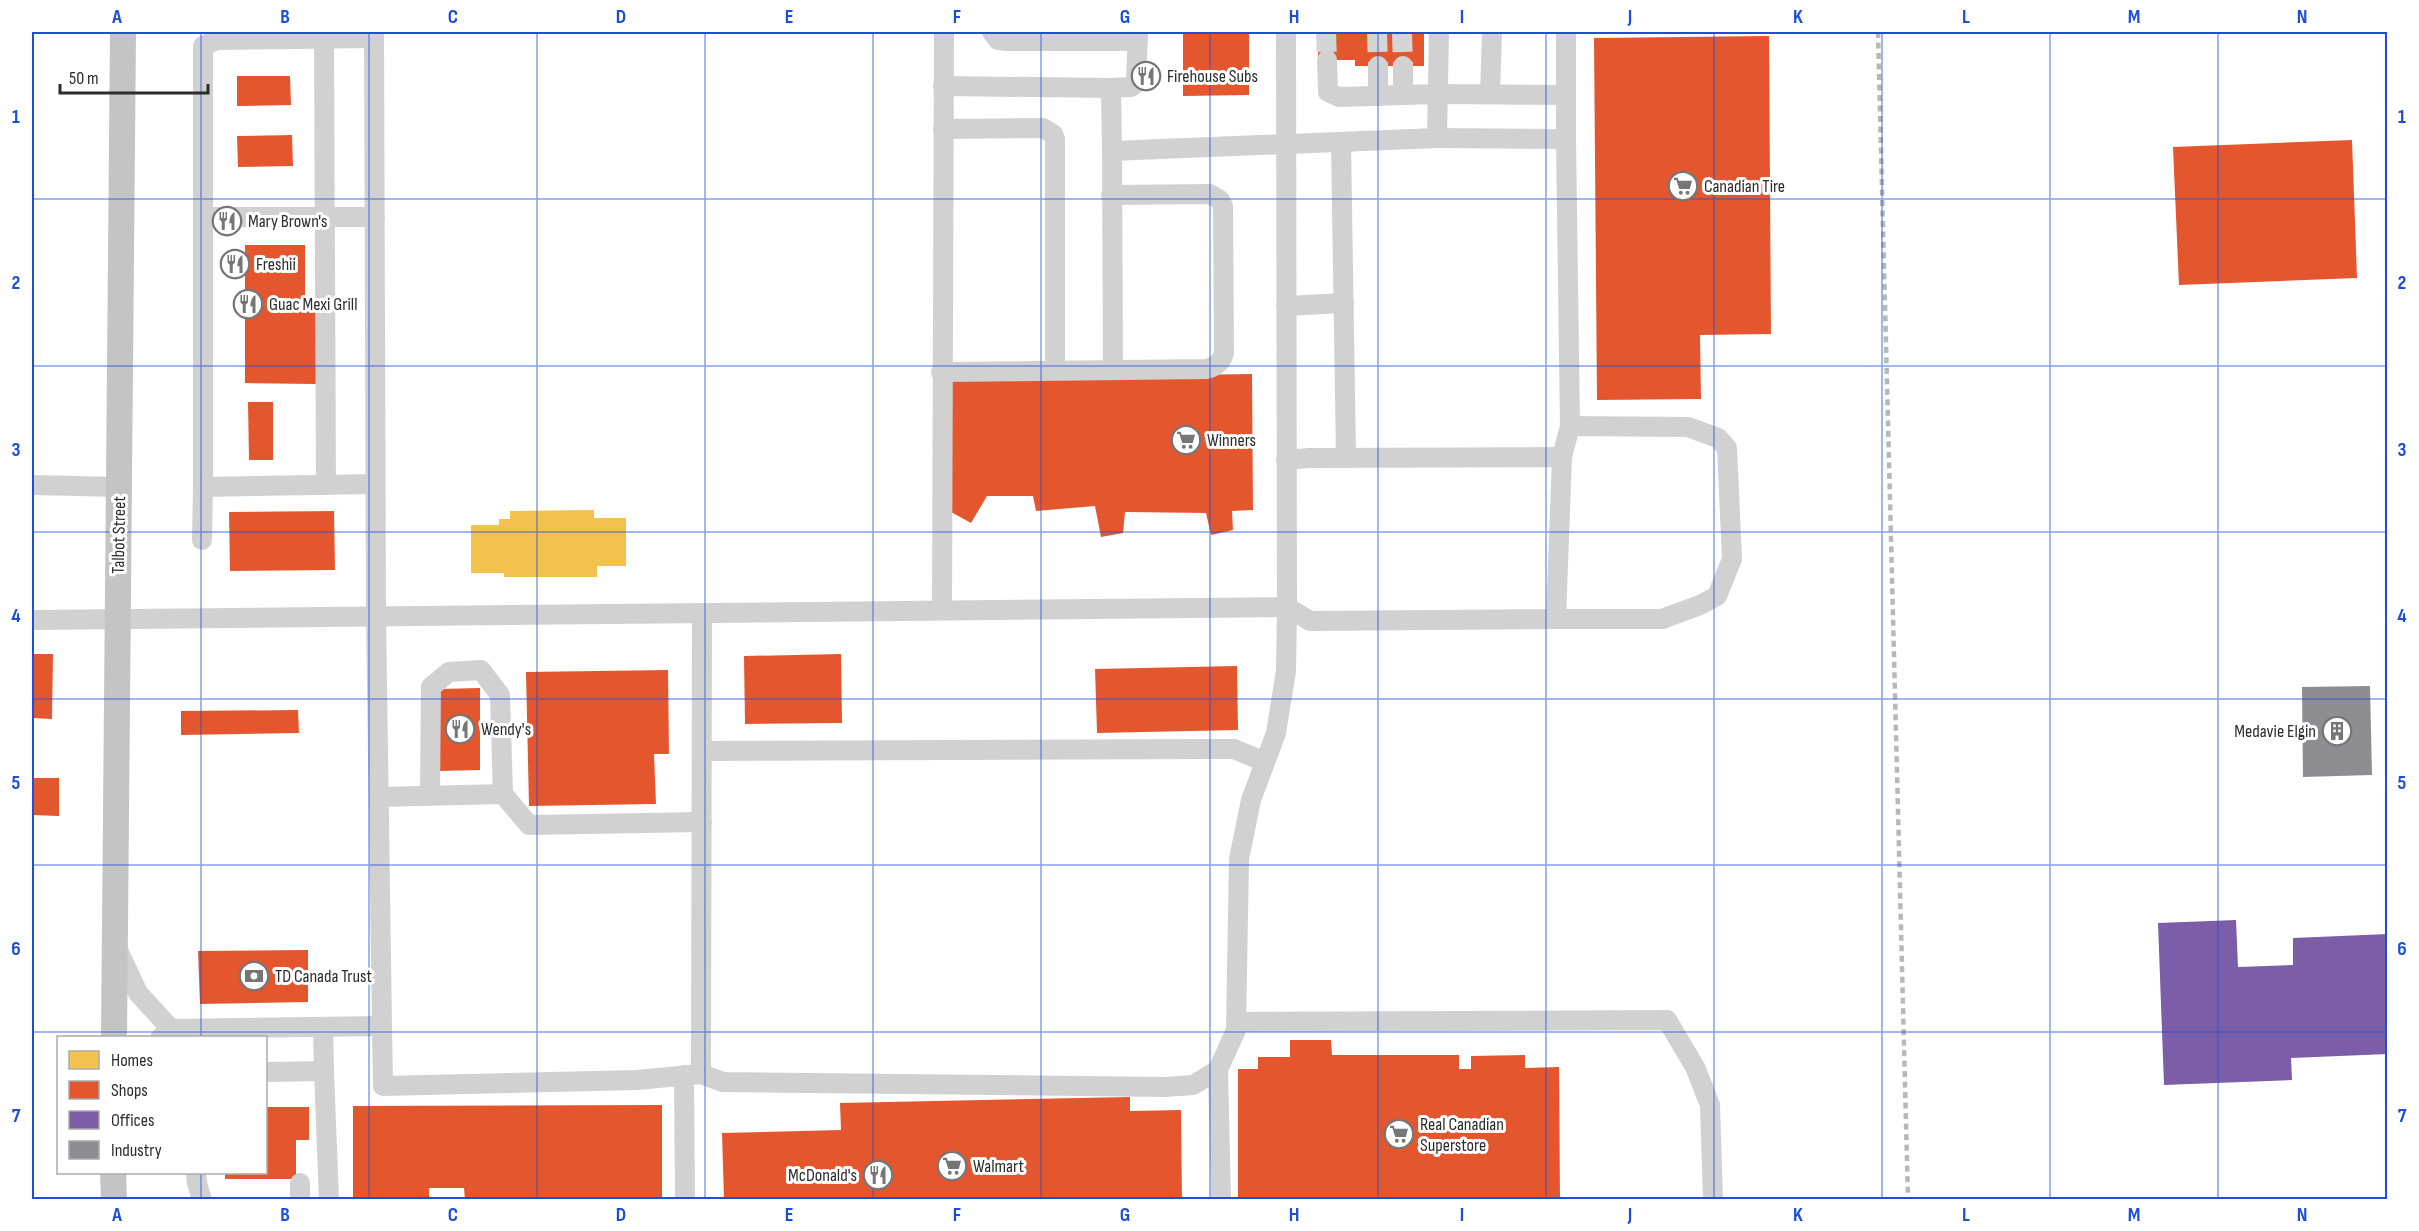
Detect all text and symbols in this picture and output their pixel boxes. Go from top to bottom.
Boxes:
text: A [111,5,122,29]
text: B [280,5,290,29]
text: C [448,5,458,29]
text: D [616,5,626,29]
text: E [785,5,793,29]
text: F [953,5,961,29]
text: G [1120,5,1130,29]
text: H [1289,5,1299,29]
text: I [1460,5,1464,29]
text: J [1627,5,1632,29]
text: K [1793,5,1803,29]
text: L [1962,5,1970,29]
text: M [2128,5,2140,29]
text: N [2297,5,2307,29]
scale bar [60,57,208,95]
restaurant icon: Firehouse Subs [1130,60,1162,92]
place label: Firehouse Subs [1167,66,1258,87]
text: 50 m [69,68,99,89]
text: 1 [12,105,20,129]
text: 1 [2398,105,2406,129]
supermarket icon: Canadian Tire [1667,170,1699,202]
place label: Canadian Tire [1704,176,1785,197]
restaurant icon: Mary Brown's [211,205,243,237]
place label: Mary Brown's [248,211,327,232]
restaurant icon: Freshii [219,248,251,280]
place label: Freshii [256,254,296,275]
text: 2 [12,271,20,295]
text: 2 [2398,271,2406,295]
restaurant icon: Guac Mexi Grill [232,288,264,320]
place label: Guac Mexi Grill [269,294,358,315]
supermarket icon: Winners [1170,424,1202,456]
place label: Winners [1207,430,1256,451]
text: 3 [12,438,21,462]
text: 3 [2398,438,2407,462]
street label: Talbot Street [108,495,130,574]
text: 4 [11,604,21,628]
text: 4 [2397,604,2407,628]
restaurant icon: Wendy's [444,713,476,745]
building icon: Medavie Elgin [2321,715,2353,747]
place label: Wendy's [481,719,531,740]
place label: Medavie Elgin [2234,721,2316,742]
text: 5 [12,771,21,795]
text: 5 [2398,771,2407,795]
text: 6 [11,937,21,961]
text: 6 [2397,937,2407,961]
bank icon: TD Canada Trust [238,960,270,992]
place label: TD Canada Trust [275,966,372,987]
legend [57,1036,267,1174]
text: Homes [111,1050,153,1071]
text: Shops [111,1080,148,1101]
text: 7 [12,1104,21,1128]
text: 7 [2398,1104,2407,1128]
text: Offices [111,1110,154,1131]
place label: Real Canadian Superstore [1420,1114,1504,1156]
supermarket icon: Real Canadian Superstore [1383,1118,1415,1150]
text: Industry [111,1140,162,1161]
supermarket icon: Walmart [936,1150,968,1182]
place label: Walmart [973,1156,1024,1177]
restaurant icon: McDonald's [862,1159,894,1191]
place label: McDonald's [788,1165,857,1186]
text: A [111,1203,122,1227]
text: B [280,1203,290,1227]
text: C [448,1203,458,1227]
text: D [616,1203,626,1227]
text: E [785,1203,793,1227]
text: F [953,1203,961,1227]
text: G [1120,1203,1130,1227]
text: H [1289,1203,1299,1227]
text: I [1460,1203,1464,1227]
text: J [1627,1203,1632,1227]
text: K [1793,1203,1803,1227]
text: L [1962,1203,1970,1227]
text: M [2128,1203,2140,1227]
text: N [2297,1203,2307,1227]

